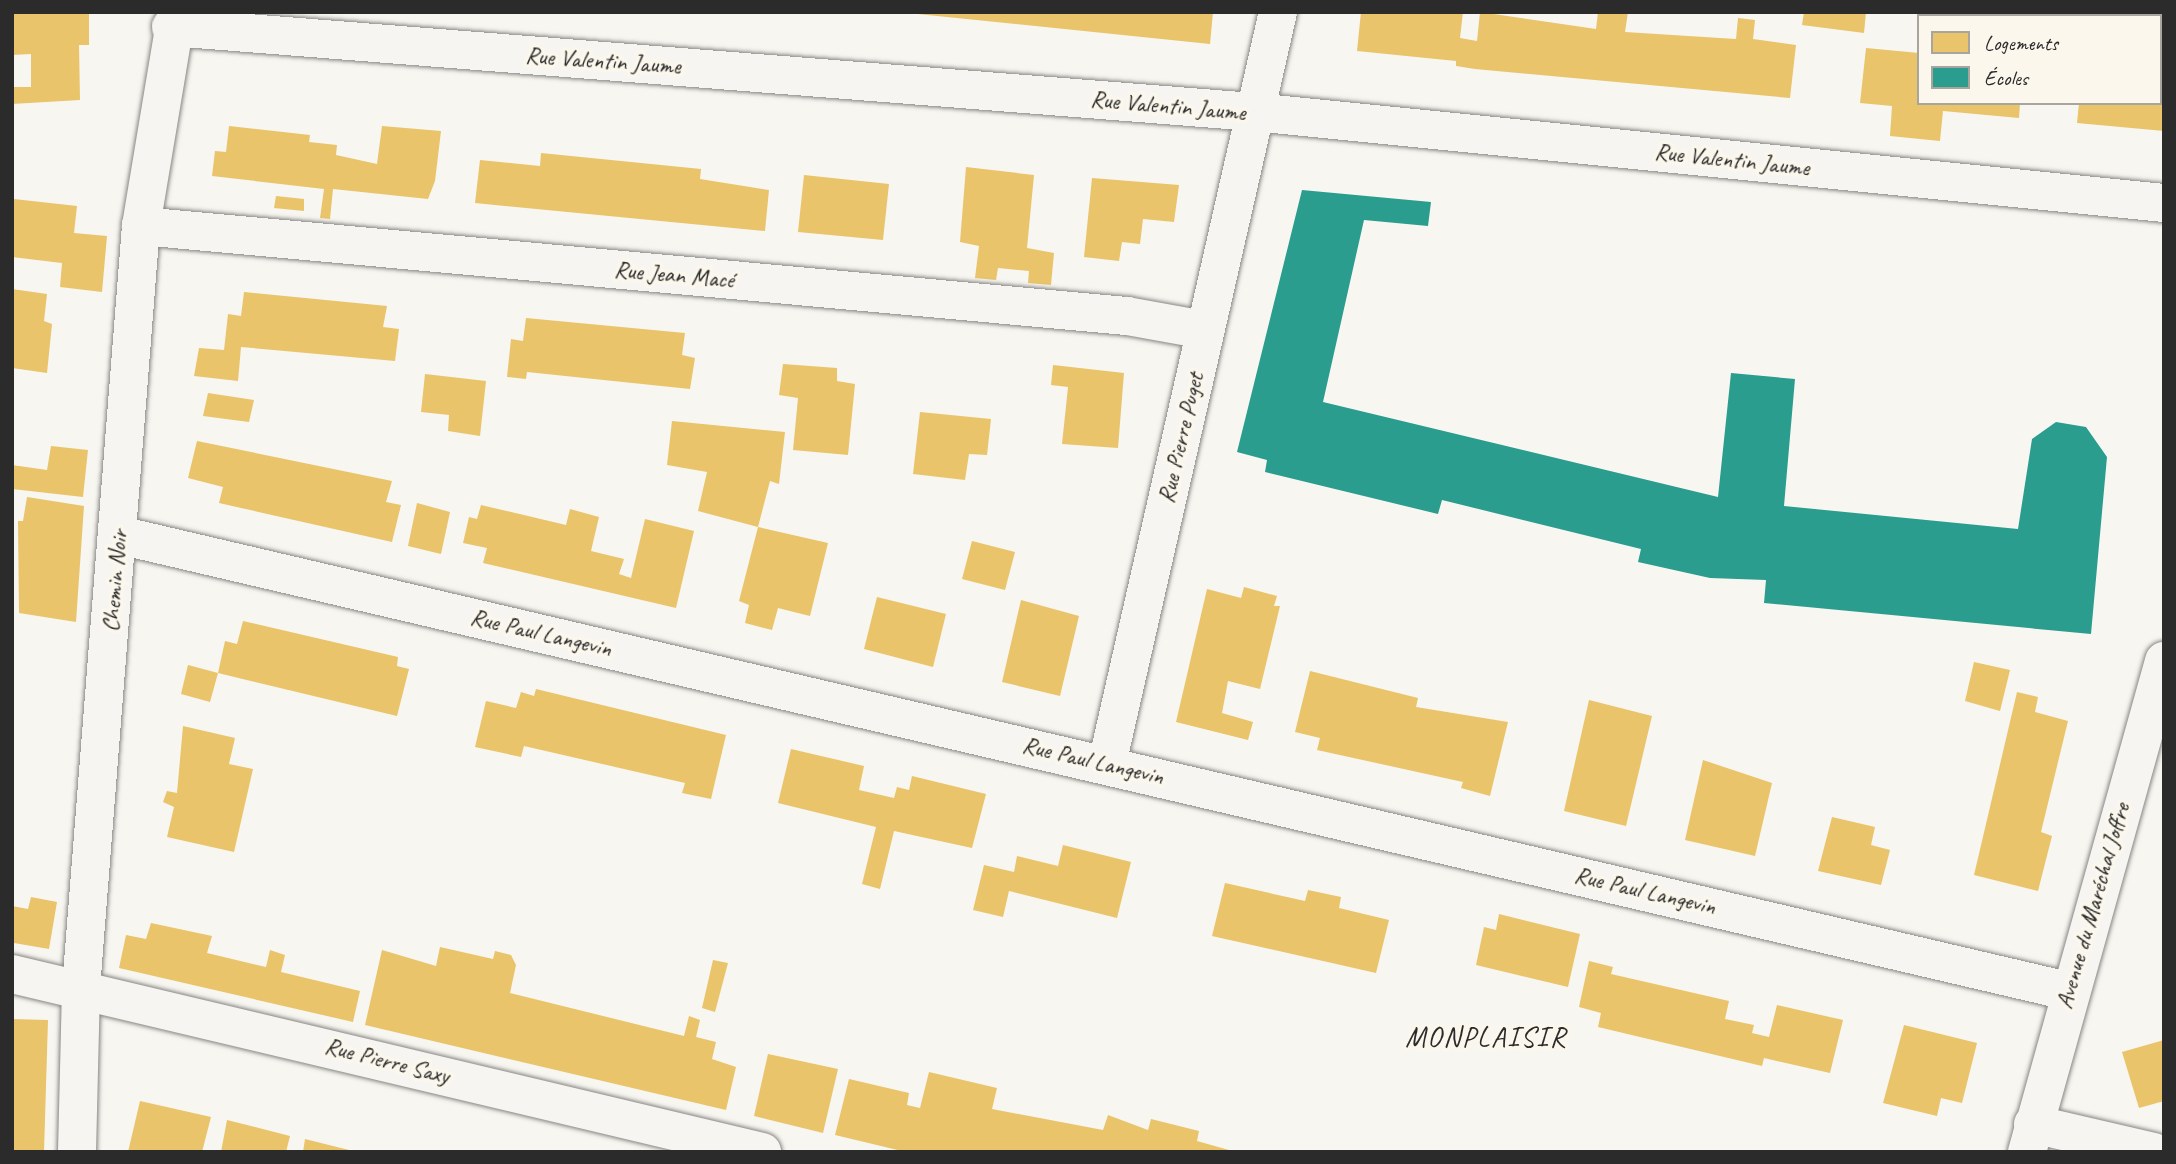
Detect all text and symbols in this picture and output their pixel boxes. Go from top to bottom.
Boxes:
legend [1917,14,2162,105]
text: Logements [1984,30,2058,56]
street label: Rue Valentin Jaume [525,41,681,81]
text: Écoles [1984,65,2028,91]
street label: Rue Valentin Jaume [1089,85,1247,127]
street label: Rue Valentin Jaume [1653,138,1811,182]
street label: Rue Jean Macé [613,255,735,295]
street label: Rue Pierre Puget [1152,370,1210,506]
street label: Chemin Noir [96,529,134,633]
street label: Rue Paul Langevin [467,603,615,663]
street label: Rue Paul Langevin [1019,731,1167,791]
street label: Avenue du Maréchal Joffre [2050,800,2136,1012]
street label: Rue Paul Langevin [1571,861,1719,921]
district label: MONPLAISIR [1408,1020,1564,1054]
street label: Rue Pierre Saxy [322,1032,452,1090]

